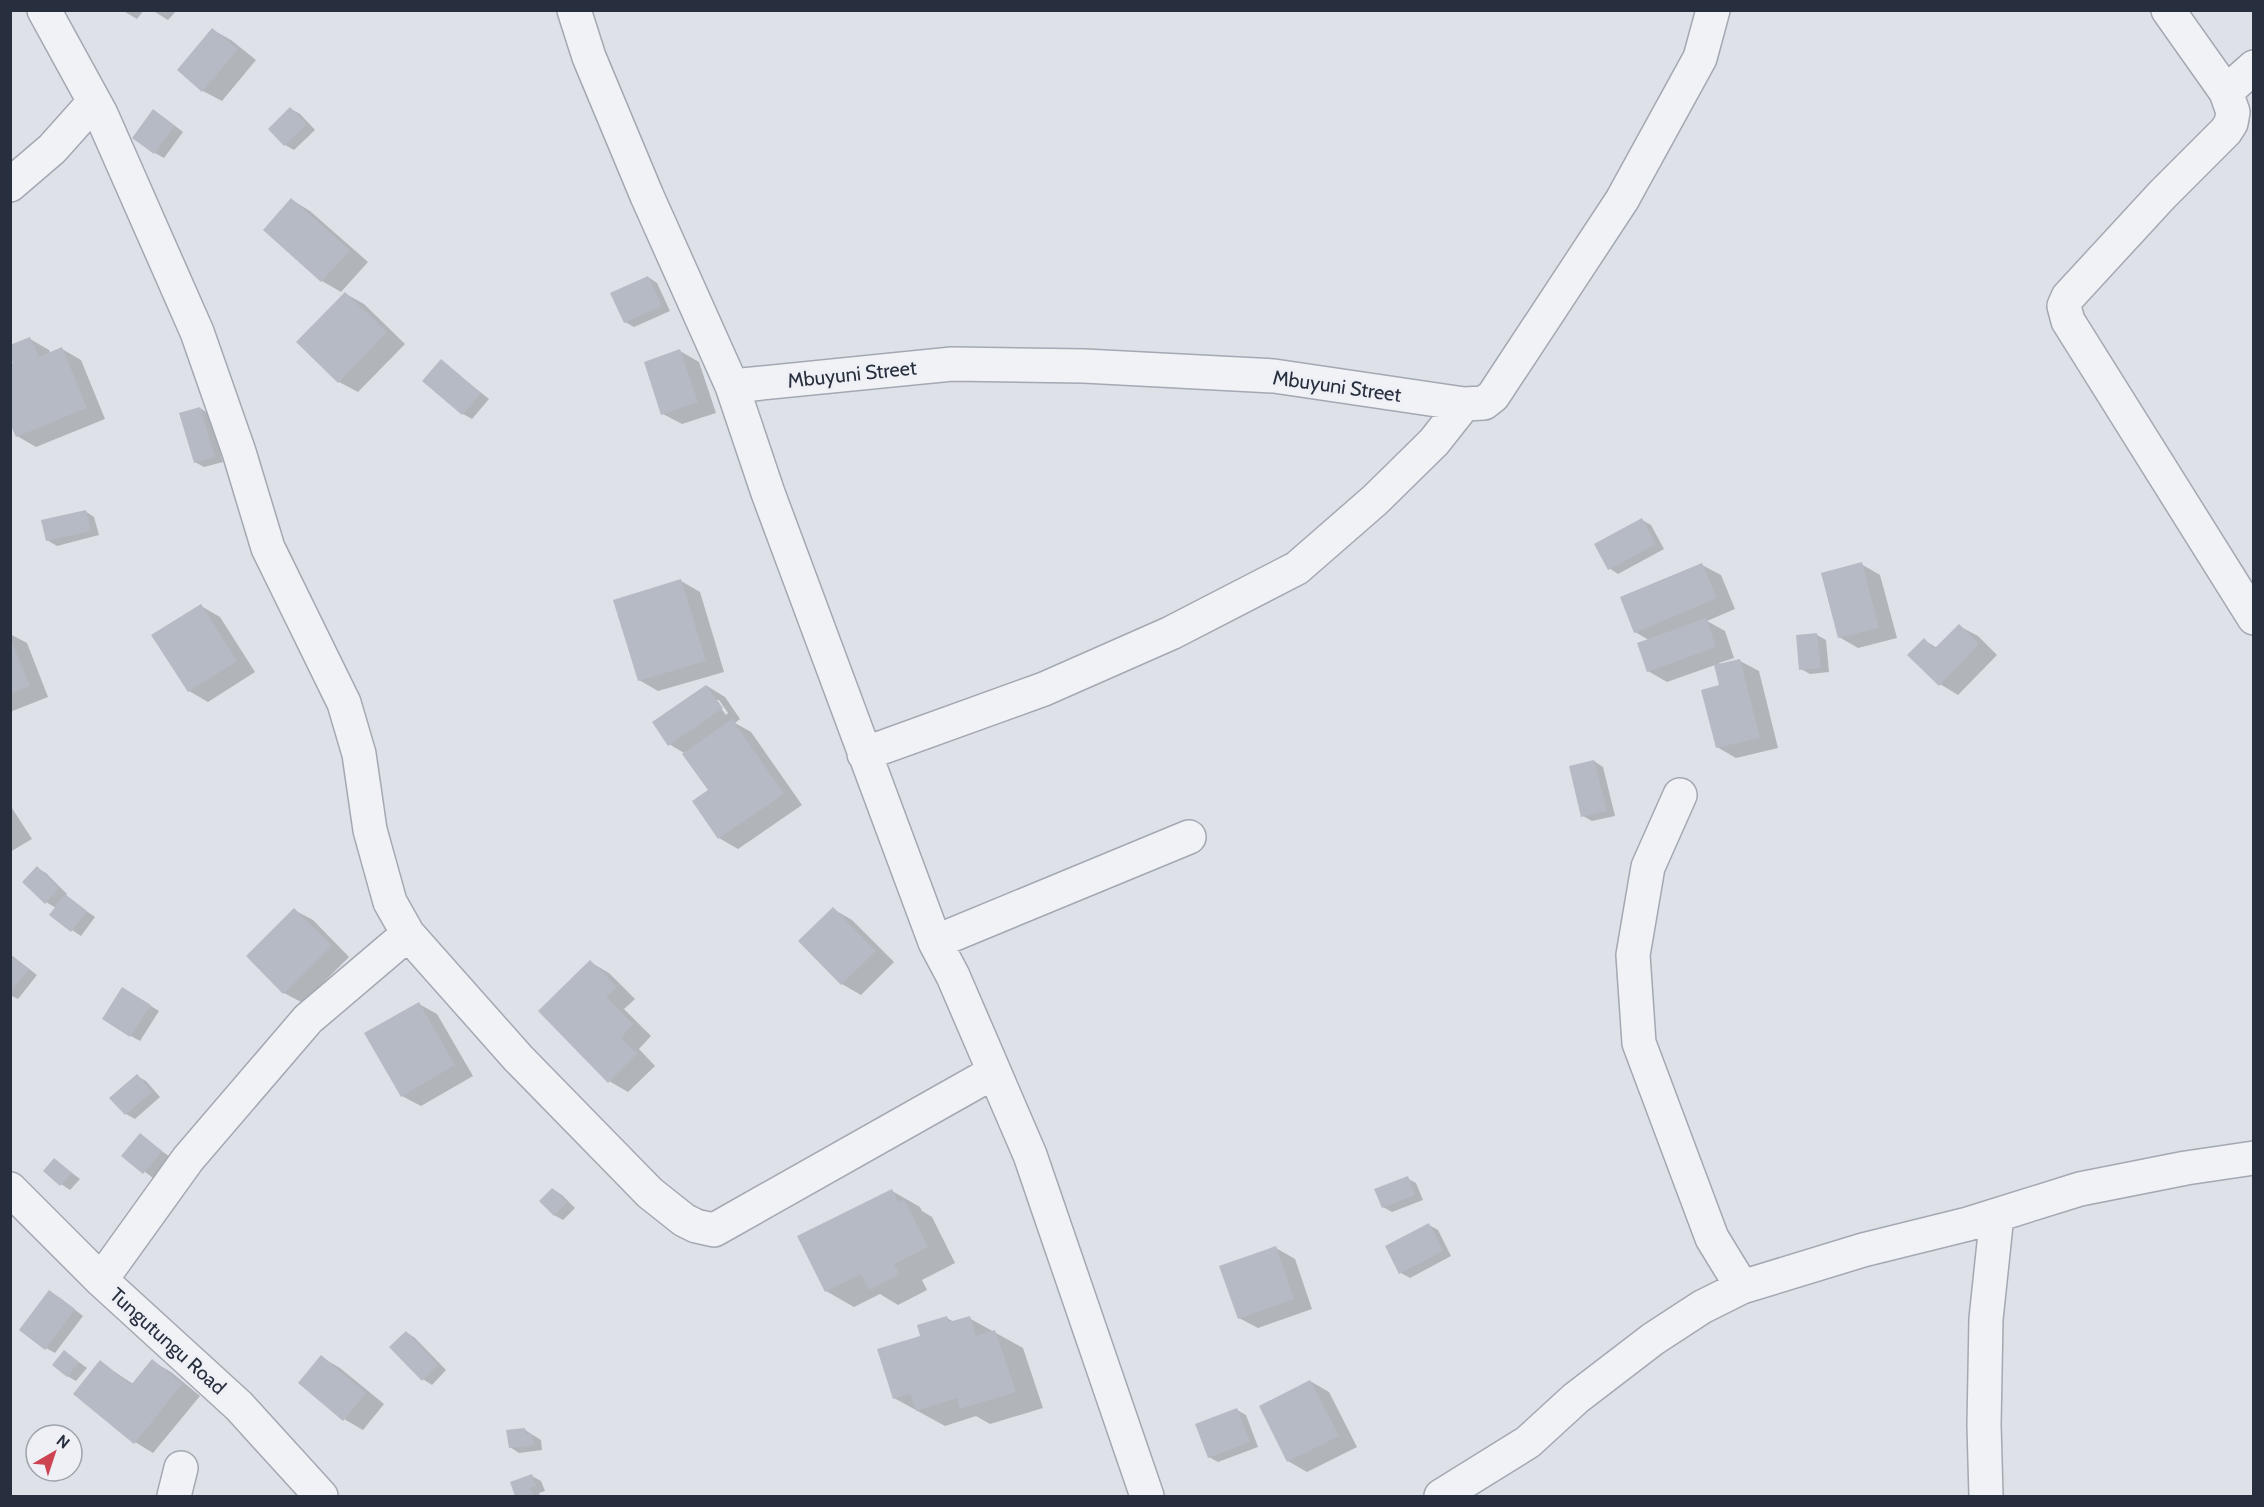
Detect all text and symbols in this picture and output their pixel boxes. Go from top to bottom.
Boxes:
street label: Mbuyuni Street [786,355,918,393]
street label: Mbuyuni Street [1271,365,1403,407]
street label: Tungutungu Road [105,1283,231,1399]
north arrow [24,1423,84,1483]
text: N [53,1431,73,1453]

